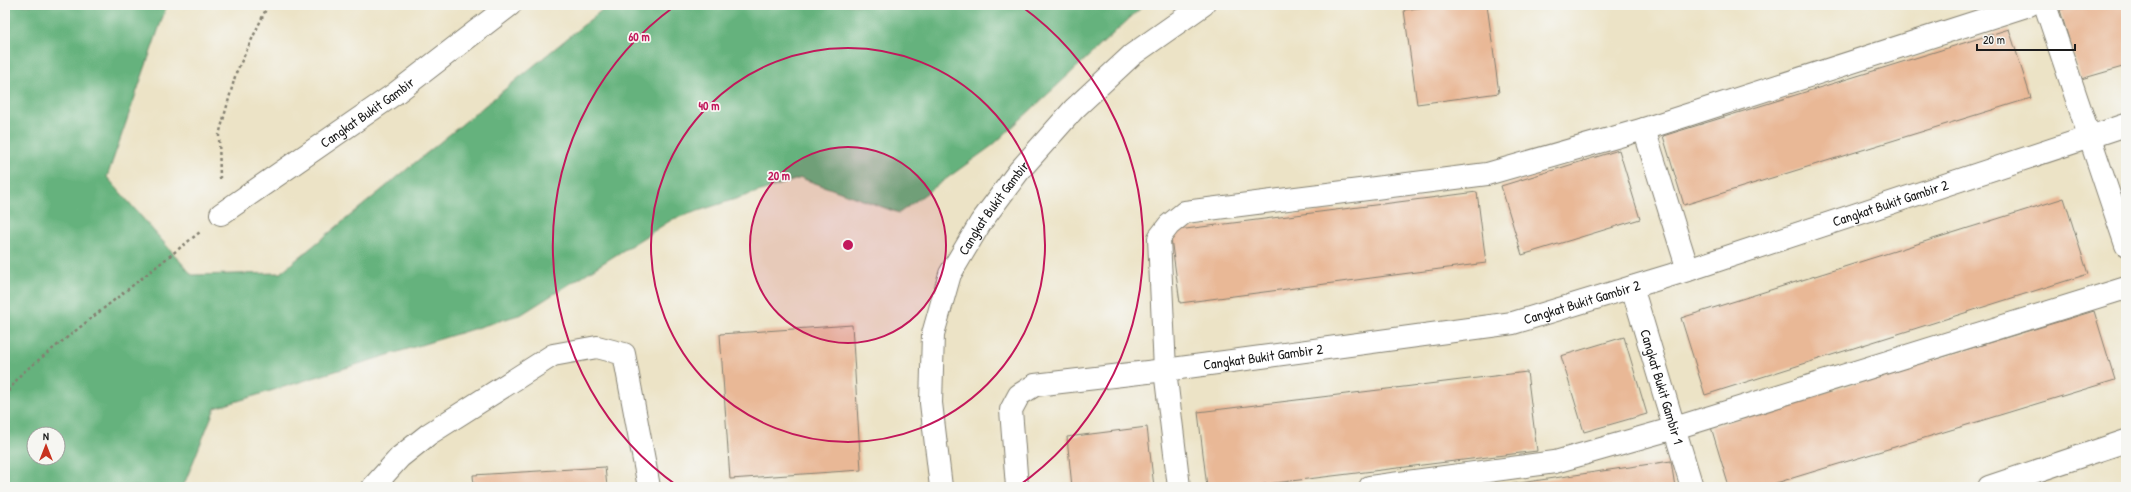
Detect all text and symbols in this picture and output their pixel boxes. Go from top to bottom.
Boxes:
scale bar [1977,26,2075,52]
text: 60 m [628,28,650,45]
text: 20 m [1983,31,2005,48]
street label: Cangkat Bukit Gambir [316,72,418,152]
text: 40 m [699,97,719,114]
street label: Cangkat Bukit Gambir [953,156,1033,258]
text: 20 m [768,167,790,184]
street label: Cangkat Bukit Gambir 2 [1830,174,1951,231]
centre of rings [841,238,855,252]
street label: Cangkat Bukit Gambir 2 [1521,275,1643,328]
street label: Cangkat Bukit Gambir 1 [1636,327,1689,446]
street label: Cangkat Bukit Gambir 2 [1202,339,1325,374]
north arrow [26,426,66,466]
text: N [43,429,49,443]

